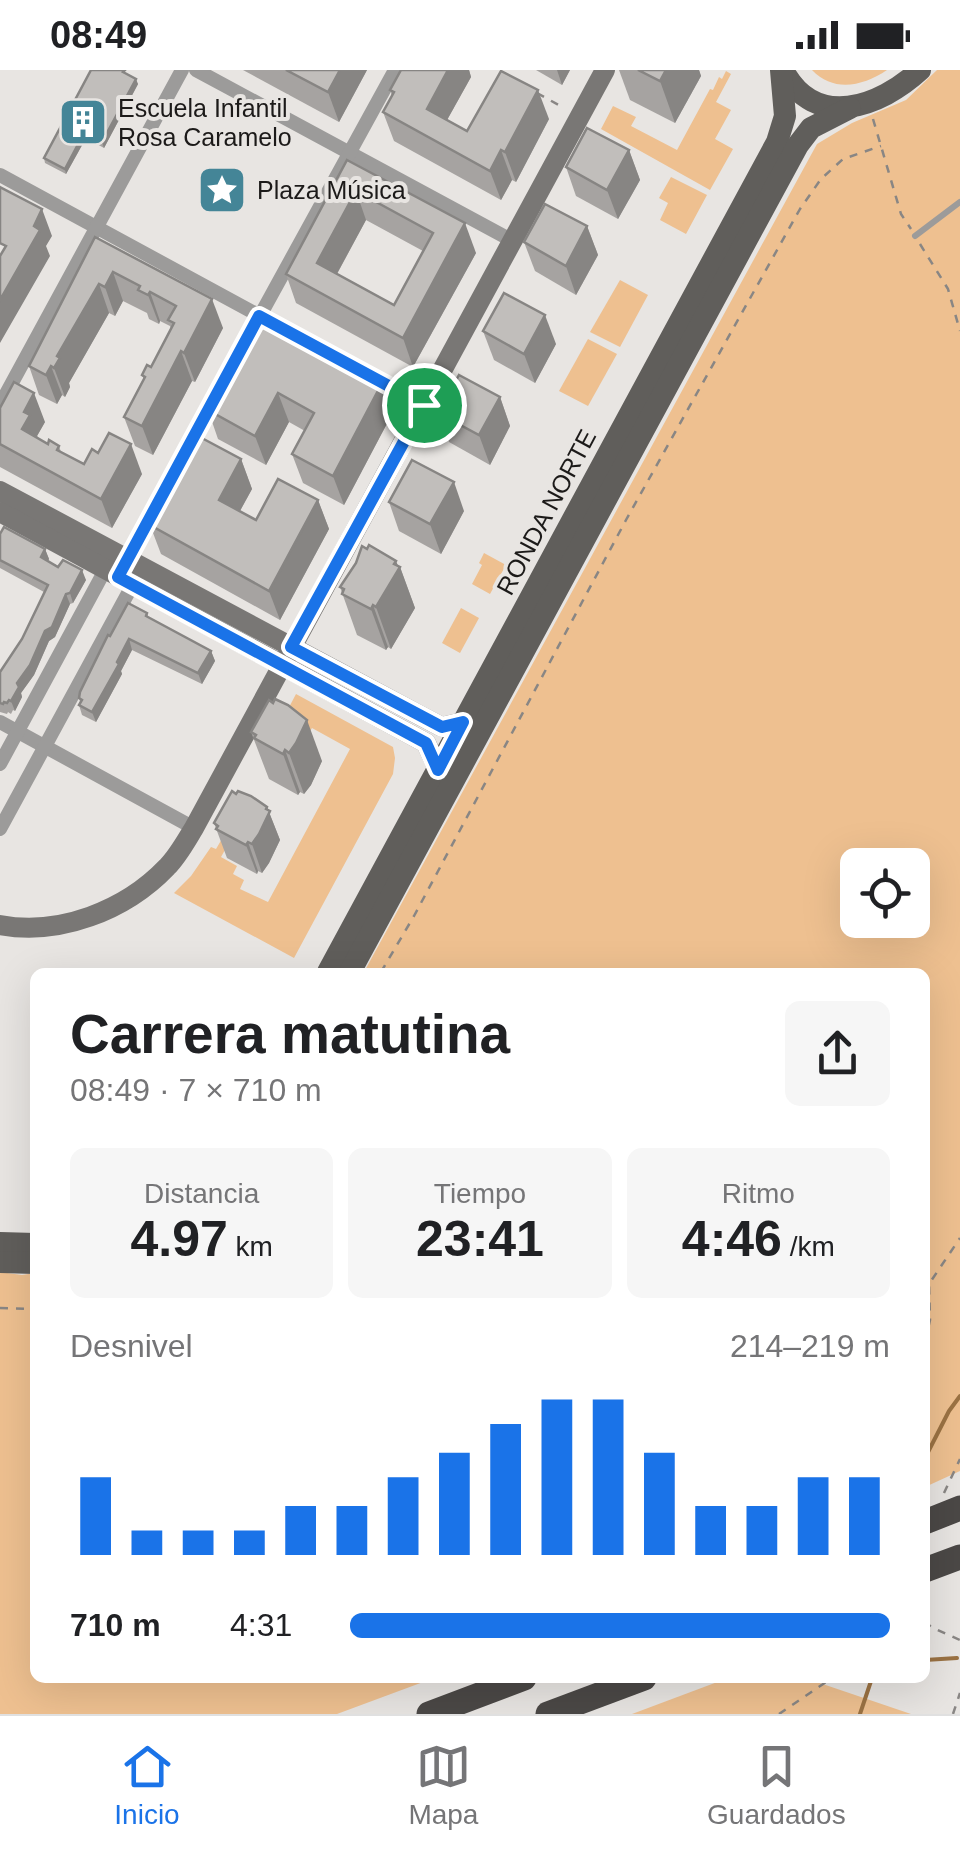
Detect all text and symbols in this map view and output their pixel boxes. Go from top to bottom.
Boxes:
text: 08:49 [50,14,147,56]
place label: Escuela Infantil Rosa Caramelo [118,94,292,151]
building icon: Escuela Infantil Rosa Caramelo [57,96,109,148]
place icon: Plaza Música [196,164,248,216]
place label: Plaza Música [257,176,406,204]
pin [382,363,467,448]
icon: arrive [397,378,452,433]
street label: RONDA NORTE [491,425,601,599]
map controls [840,848,930,938]
button: locate [840,848,930,938]
button: share [785,1001,890,1106]
text: Carrera matutina [70,1003,510,1065]
text: 08:49 · 7 × 710 m [70,1072,322,1108]
text: Distancia [144,1178,259,1209]
text: Tiempo [434,1178,526,1209]
text: Ritmo [722,1178,795,1209]
text: 4.97 [130,1211,228,1267]
text: 23:41 [416,1211,544,1267]
text: 4:46 [682,1211,782,1267]
text: km [228,1231,273,1262]
text: /km [782,1231,835,1262]
text: Desnivel [70,1328,193,1364]
text: 214–219 m [730,1328,890,1364]
text: 710 m [70,1607,161,1643]
text: 4:31 [230,1607,292,1643]
tab: Inicio [114,1739,180,1831]
tab: Mapa [408,1739,478,1831]
tab: Guardados [707,1739,846,1831]

